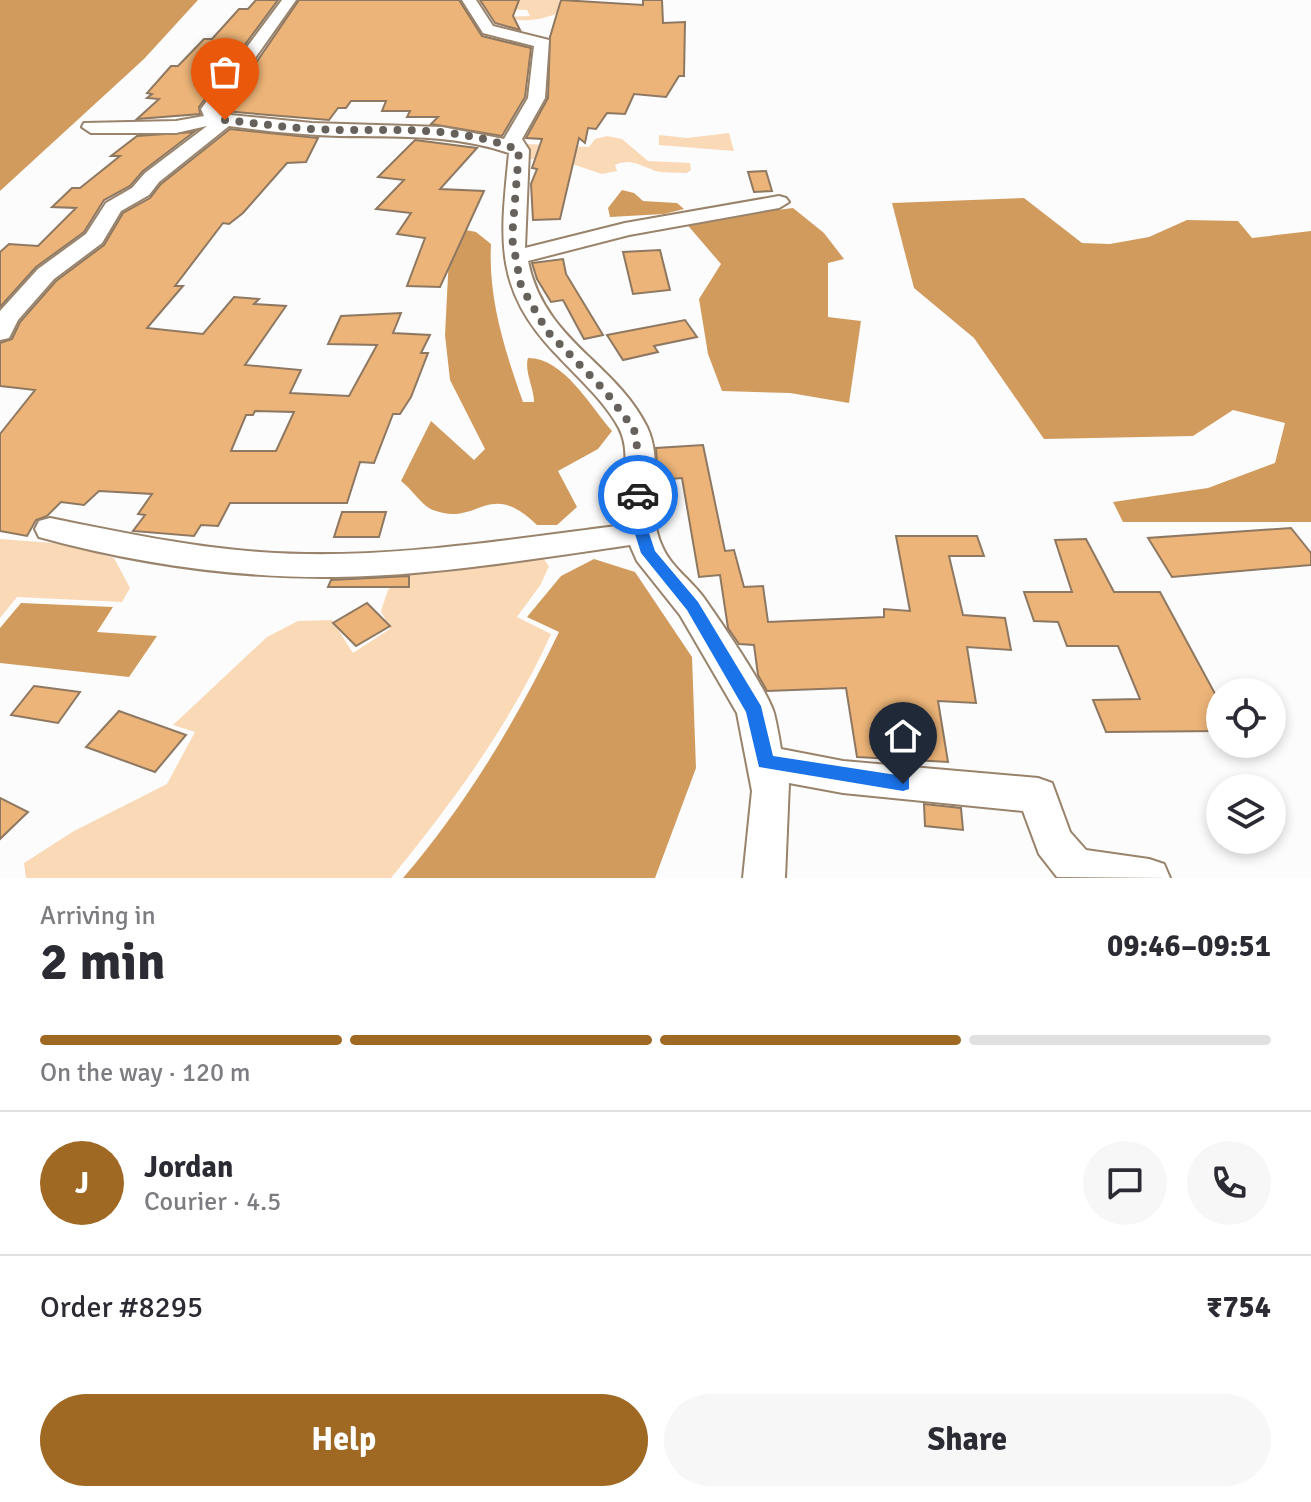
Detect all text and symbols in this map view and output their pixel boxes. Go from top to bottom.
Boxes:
pin [191,38,259,120]
icon: bag [203,50,247,94]
courier [598,455,678,535]
icon: car [616,473,660,517]
map controls [1206,678,1286,854]
button: locate [1206,678,1286,758]
pin [869,702,937,784]
icon: home [881,714,925,758]
button: layers [1206,774,1286,854]
text: Arriving in [40,900,156,932]
text: 09:46–09:51 [1107,928,1271,965]
text: 2 min [40,930,166,994]
text: On the way · 120 m [40,1057,250,1089]
button: chat [1083,1141,1167,1225]
button: phone [1187,1141,1271,1225]
text: Jordan [144,1149,233,1186]
text: J [75,1165,89,1202]
text: Courier · 4.5 [144,1186,281,1218]
text: Order #8295 [40,1289,203,1326]
text: ₹754 [1206,1289,1271,1326]
button: Help [40,1394,648,1486]
button: Share [664,1394,1271,1486]

